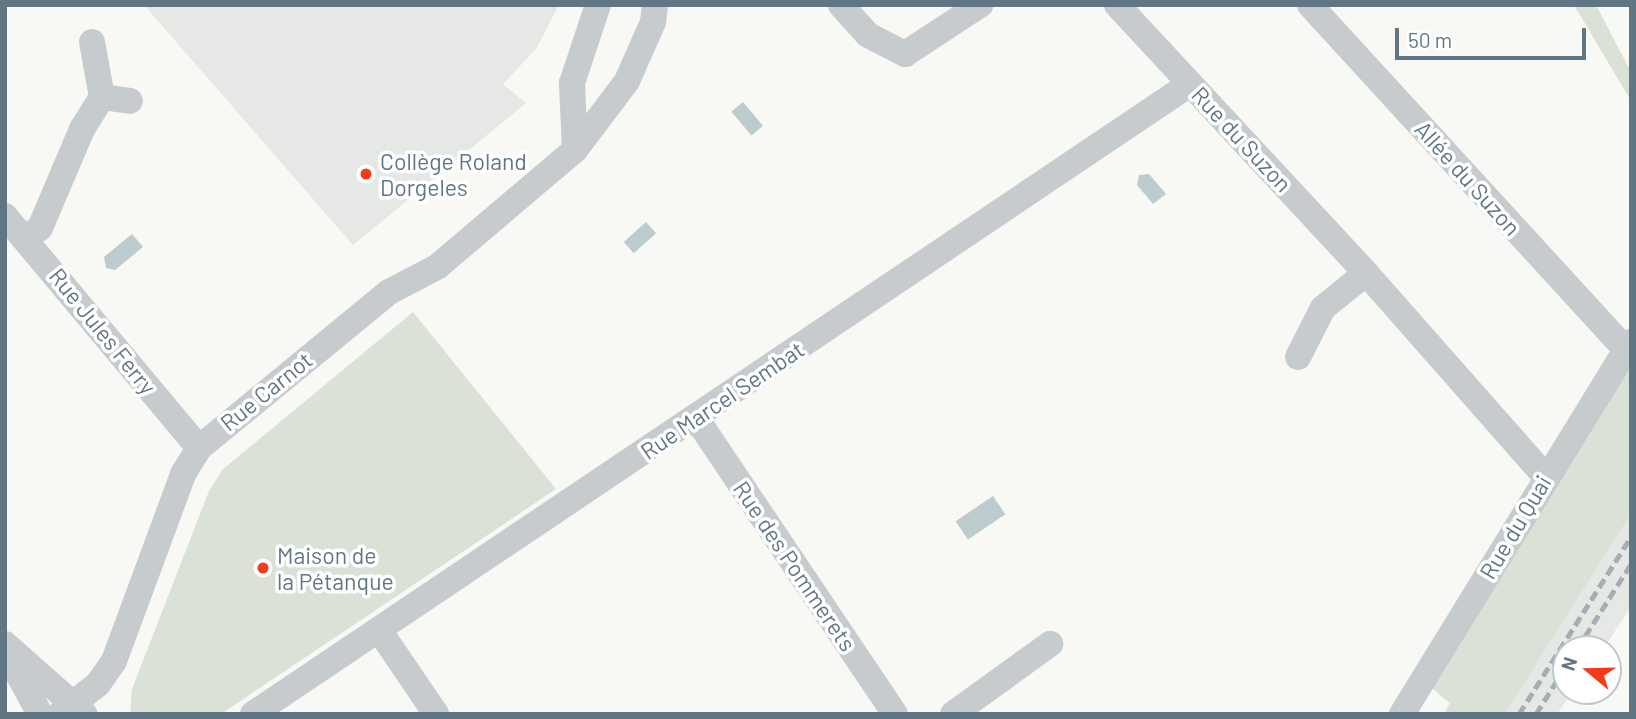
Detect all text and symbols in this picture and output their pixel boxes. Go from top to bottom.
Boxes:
scale bar [1398,14,1589,58]
text: 50 m [1408,27,1452,52]
street label: Rue du Suzon [1186,81,1298,197]
street label: Allée du Suzon [1410,115,1526,241]
place label: Collège Roland Dorgeles [380,147,527,201]
marker: Collège Roland Dorgeles [358,166,374,182]
street label: Rue Jules Ferry [44,262,162,400]
street label: Rue Marcel Sembat [635,335,809,465]
street label: Rue Carnot [214,346,318,436]
street label: Rue du Quai [1473,470,1557,584]
street label: Rue des Pommerets [728,476,862,656]
place label: Maison de la Pétanque [277,541,394,595]
marker: Maison de la Pétanque [255,560,271,576]
north arrow [1552,635,1622,705]
text: N [1556,654,1581,673]

